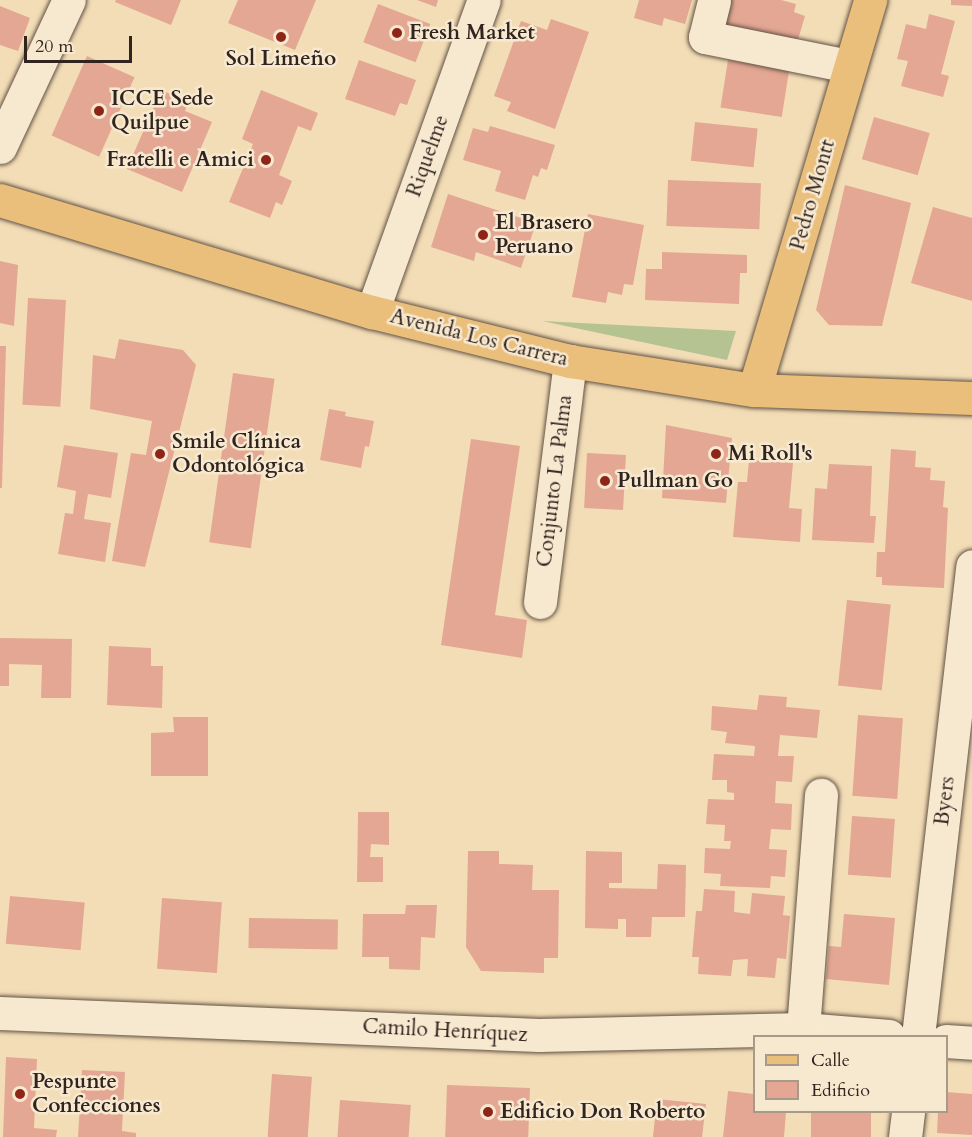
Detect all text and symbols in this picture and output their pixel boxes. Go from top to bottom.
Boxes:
place label: Fresh Market [409,20,535,46]
scale bar [27,24,135,62]
marker: Fresh Market [390,26,404,40]
marker: Sol Limeño [274,30,288,44]
text: 20 m [35,34,74,59]
place label: Sol Limeño [226,46,336,72]
place label: ICCE Sede Quilpue [111,86,214,136]
marker: ICCE Sede Quilpue [92,104,106,118]
street label: Riquelme [402,112,454,200]
street label: Pedro Montt [785,137,841,253]
place label: Fratelli e Amici [106,147,254,173]
marker: Fratelli e Amici [259,153,273,167]
place label: El Brasero Peruano [495,210,592,260]
marker: El Brasero Peruano [476,228,490,242]
street label: Avenida Los Carrera [388,304,570,372]
street label: Conjunto La Palma [532,393,578,569]
place label: Smile Clínica Odontológica [172,429,305,479]
place label: Mi Roll's [728,441,813,467]
marker: Smile Clínica Odontológica [153,447,167,461]
marker: Mi Roll's [709,447,723,461]
place label: Pullman Go [617,468,733,494]
marker: Pullman Go [598,474,612,488]
street label: Byers [929,775,961,827]
street label: Camilo Henríquez [362,1014,528,1048]
legend [753,1035,948,1113]
text: Calle [811,1048,850,1073]
place label: Pespunte Confecciones [32,1069,161,1119]
text: Edificio [811,1078,870,1103]
marker: Pespunte Confecciones [13,1087,27,1101]
place label: Edificio Don Roberto [500,1099,705,1125]
marker: Edificio Don Roberto [481,1105,495,1119]

